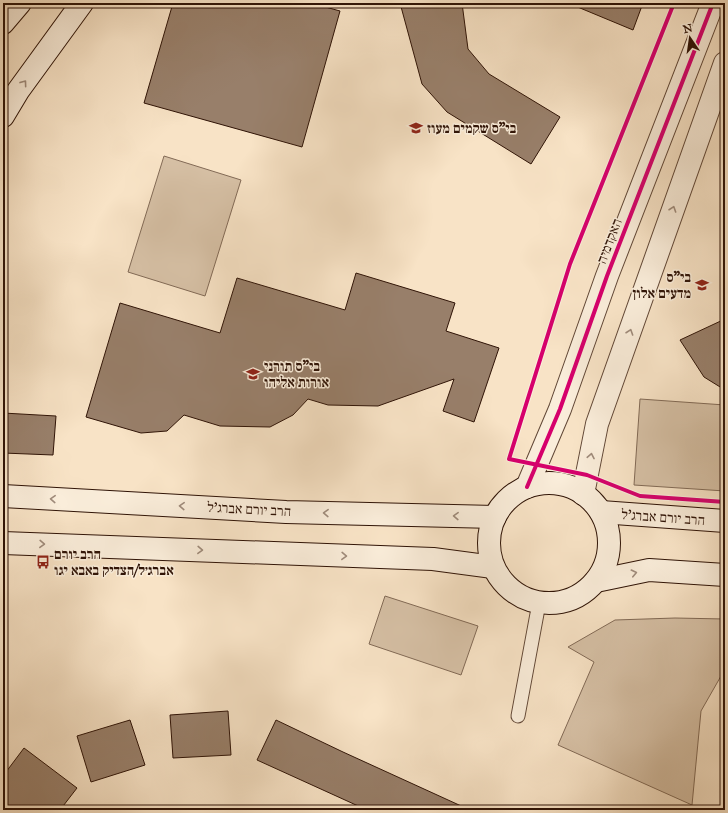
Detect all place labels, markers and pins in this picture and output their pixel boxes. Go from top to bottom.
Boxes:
school or university icon: בי"ס שקמים מעוז [408,120,424,136]
place label: בי"ס שקמים מעוז [427,120,517,137]
place label: בי"ס מדעים אלון [632,269,691,302]
school or university icon: בי"ס מדעים אלון [694,277,710,293]
place label: בי"ס תורני אורות אליהו [264,358,330,391]
school or university icon: בי"ס תורני אורות אליהו [245,366,261,382]
place label: הרב יורם אברג׳ל/הצדיק באבא יגו [54,546,174,579]
bus stop icon: הרב יורם אברג׳ל/הצדיק באבא יגו [35,554,51,570]

